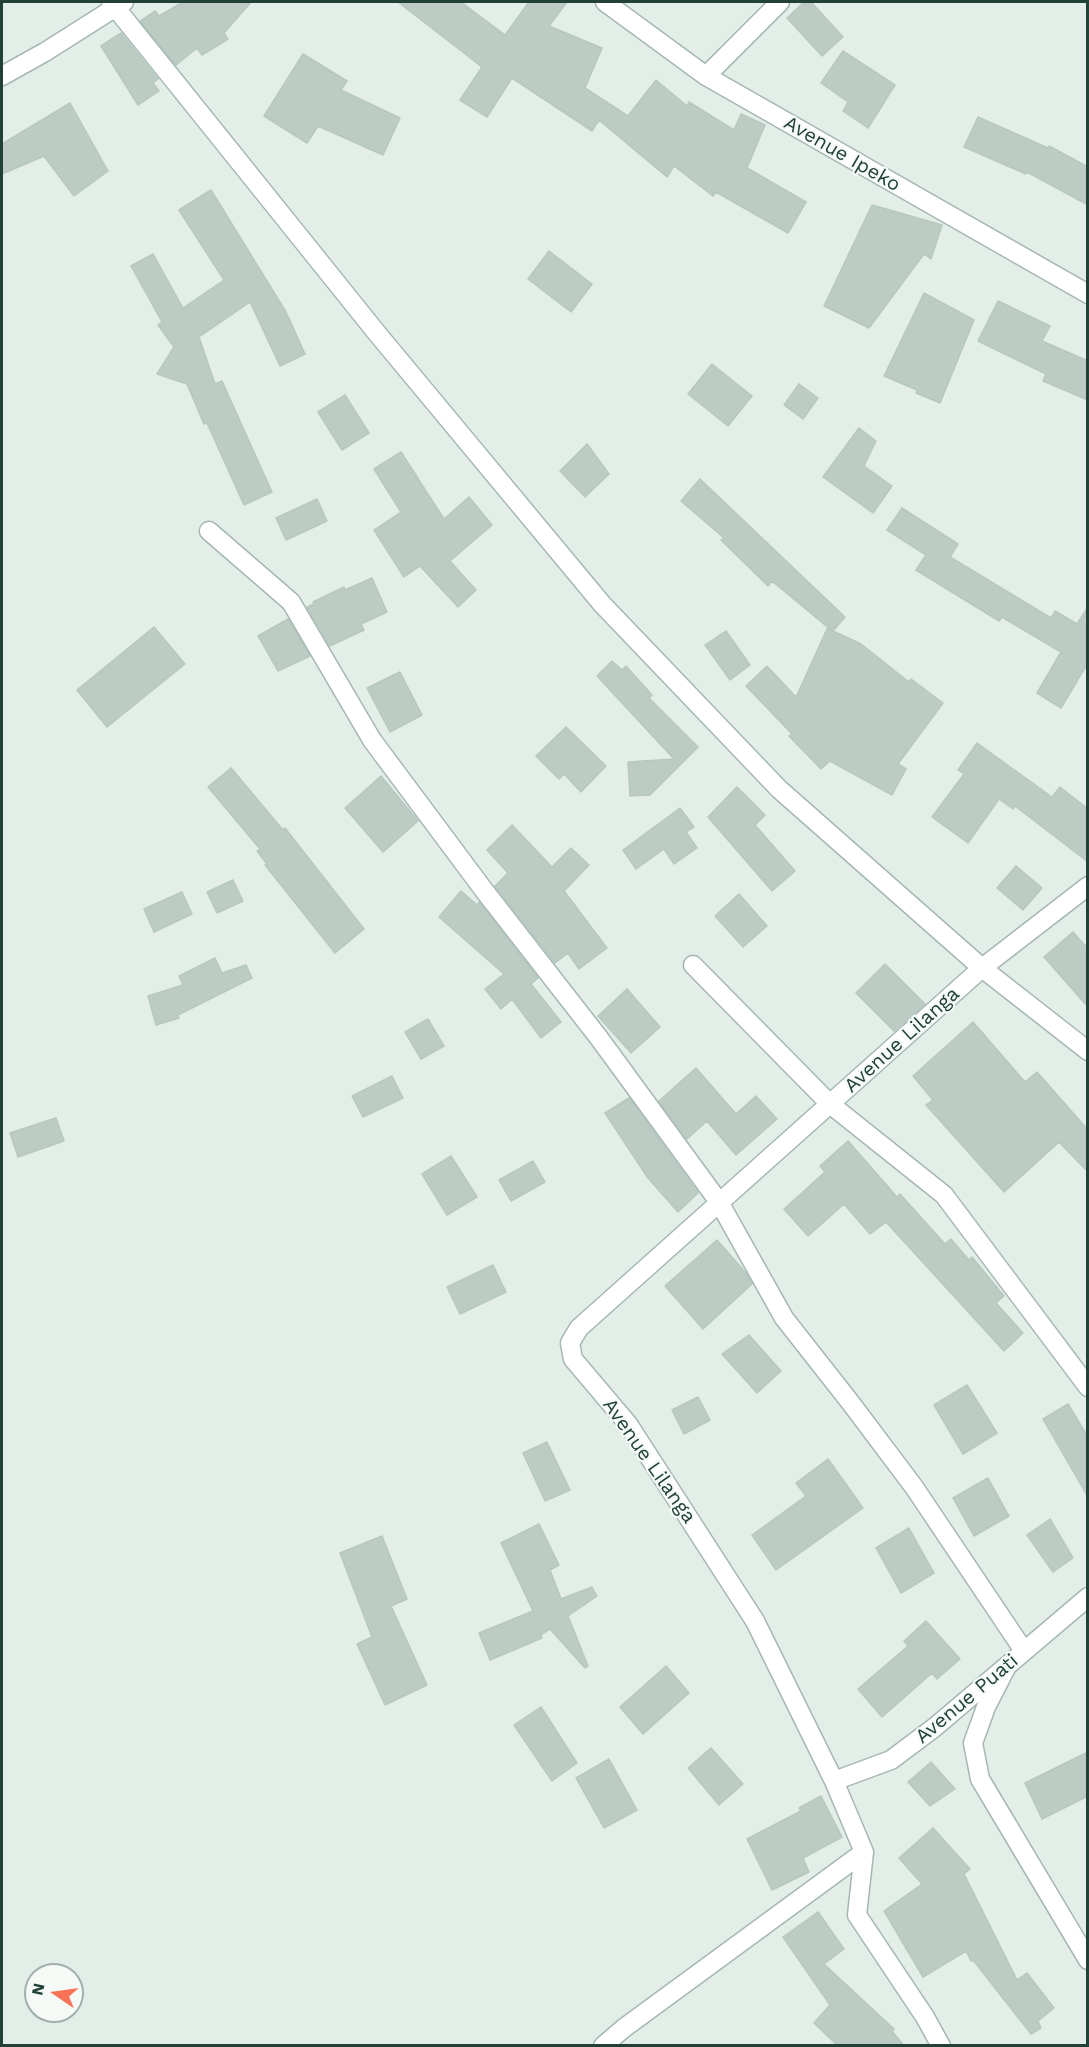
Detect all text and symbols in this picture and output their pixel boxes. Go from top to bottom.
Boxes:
street label: Avenue Ipeko [780,111,904,197]
street label: Avenue Lilanga [839,982,965,1098]
street label: Avenue Lilanga [597,1394,701,1528]
street label: Avenue Puati [911,1649,1023,1749]
north arrow [24,1963,84,2023]
text: N [27,1981,49,1997]

